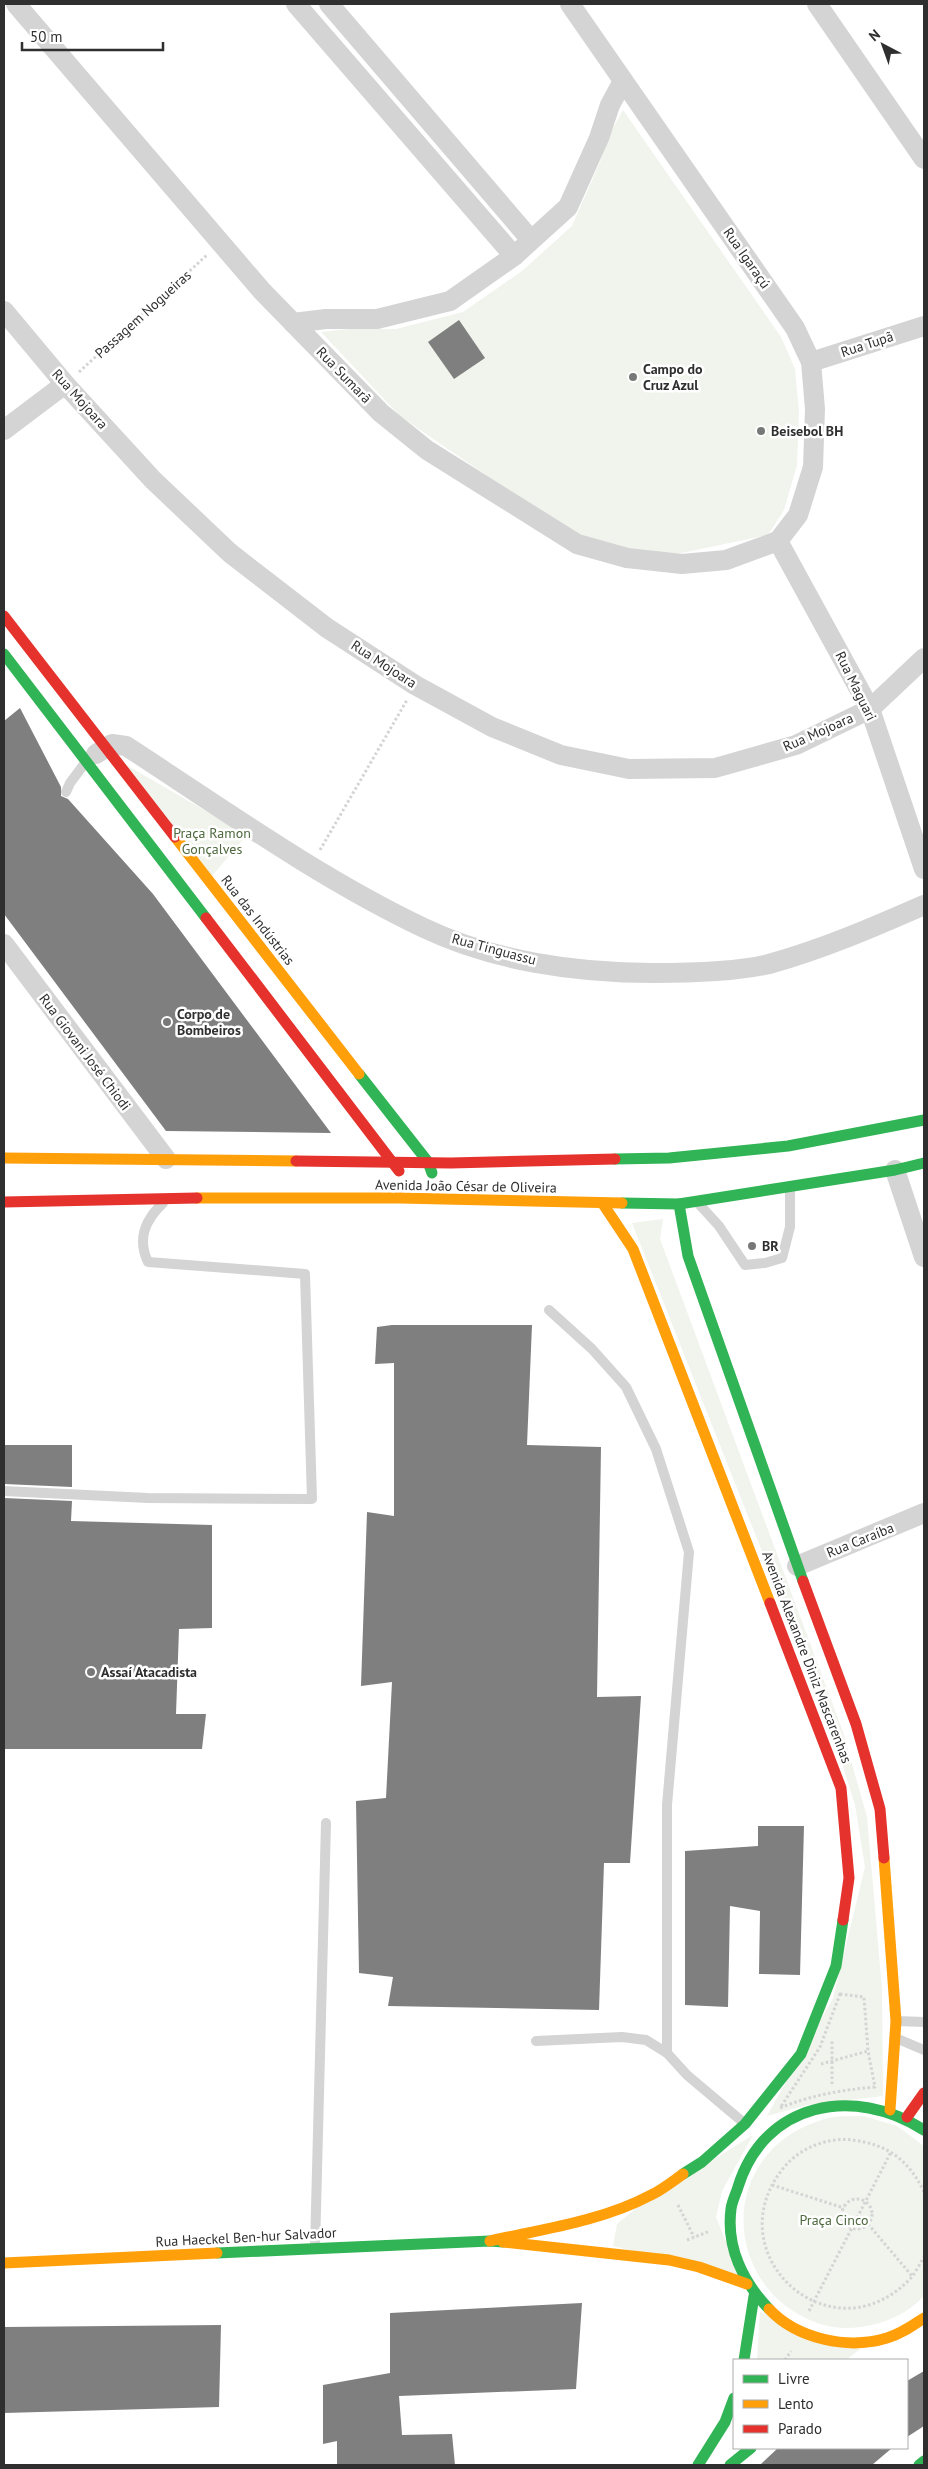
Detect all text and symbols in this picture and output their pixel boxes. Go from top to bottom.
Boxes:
scale bar [22,20,164,52]
north arrow [858,20,908,70]
text: N [865,25,884,45]
text: 50 m [30,27,63,46]
street label: Rua Igaraçú [719,224,775,292]
street label: Passagem Nogueiras [91,266,195,362]
street label: Rua Tupã [838,327,896,361]
street label: Rua Sumarã [313,343,375,407]
place label: Campo do Cruz Azul [643,360,703,394]
street label: Rua Mojoara [48,365,112,433]
marker: Campo do Cruz Azul [627,371,639,383]
place label: Beisebol BH [771,422,843,440]
marker: Beisebol BH [755,425,767,437]
street label: Rua Mojoara [348,636,420,692]
street label: Rua Maguari [831,648,881,724]
street label: Rua Mojoara [780,709,856,755]
park label: Praça Ramon Gonçalves [173,824,251,858]
street label: Rua das Indústrias [217,871,299,969]
street label: Rua Tinguassu [450,929,538,969]
street label: Rua Giovani José Chiodi [35,990,135,1114]
place label: Corpo de Bombeiros [177,1005,241,1039]
marker: Corpo de Bombeiros [161,1016,173,1028]
street label: Avenida João César de Oliveira [375,1175,557,1197]
place label: BR [762,1237,779,1255]
marker: BR [746,1240,758,1252]
street label: Rua Caraíba [824,1518,896,1562]
street label: Avenida Alexandre Diniz Mascarenhas [758,1548,856,1766]
place label: Assaí Atacadista [101,1663,197,1681]
marker: Assaí Atacadista [85,1666,97,1678]
park label: Praça Cinco [800,2211,868,2229]
street label: Rua Haeckel Ben-hur Salvador [155,2223,337,2251]
legend [733,2359,908,2449]
text: Livre [778,2369,810,2388]
text: Lento [778,2394,814,2413]
text: Parado [778,2419,822,2438]

